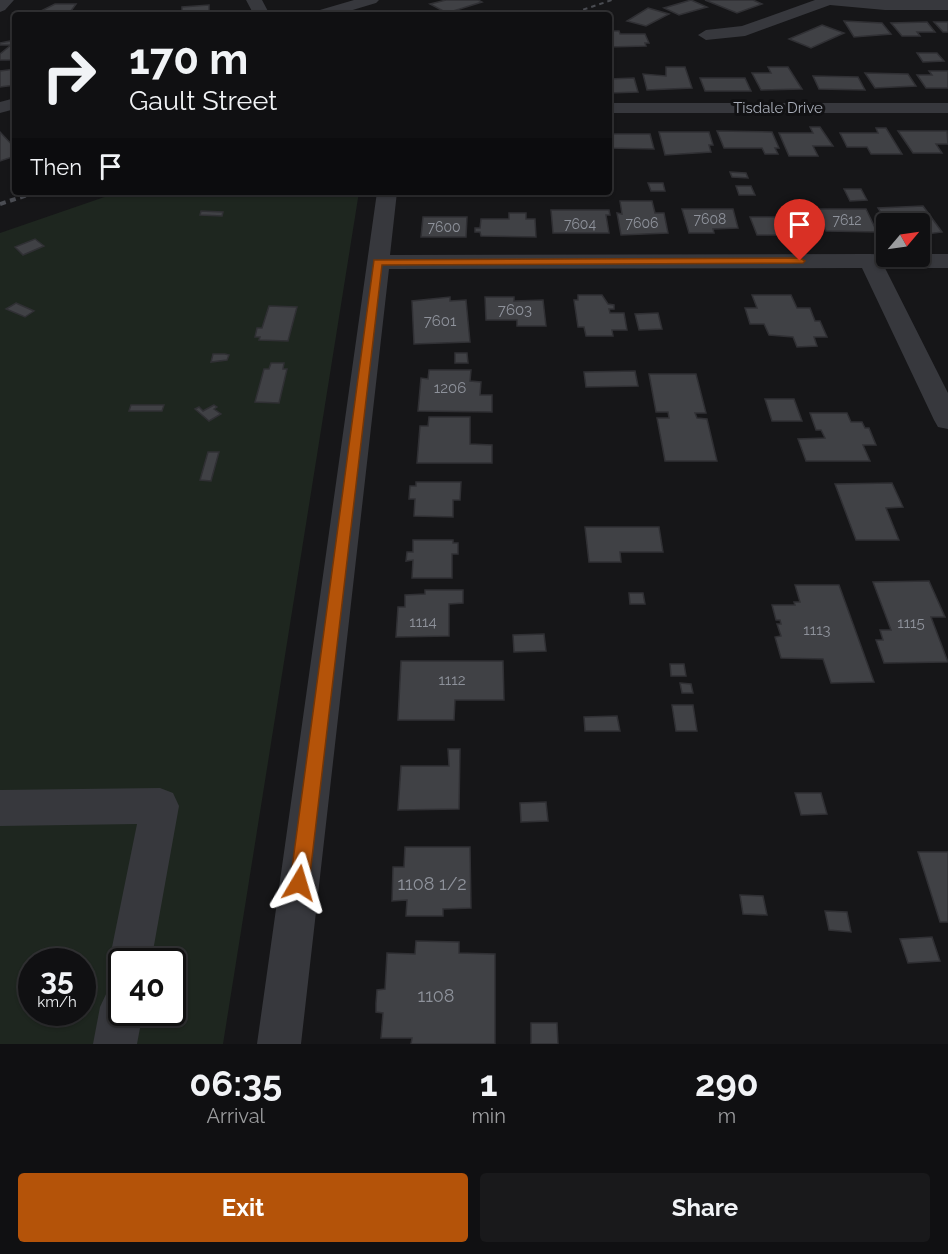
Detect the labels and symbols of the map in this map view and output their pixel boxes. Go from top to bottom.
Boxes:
street label: Tisdale Drive [733,99,823,117]
pin [774,199,825,261]
house number: 7608 [694,211,726,227]
house number: 7612 [832,212,862,228]
north arrow [876,213,930,267]
house number: 7606 [626,215,658,231]
house number: 7604 [564,216,596,232]
house number: 7600 [427,219,461,235]
house number: 7603 [498,301,532,319]
house number: 7601 [424,312,457,330]
house number: 1206 [434,379,466,397]
house number: 1114 [409,613,437,631]
house number: 1115 [897,614,925,632]
house number: 1113 [803,621,831,639]
house number: 1112 [438,671,466,689]
position arrow [267,851,331,915]
house number: 1108 1/2 [397,873,467,894]
speed limit sign: 40 [108,948,186,1026]
house number: 1108 [417,985,455,1006]

